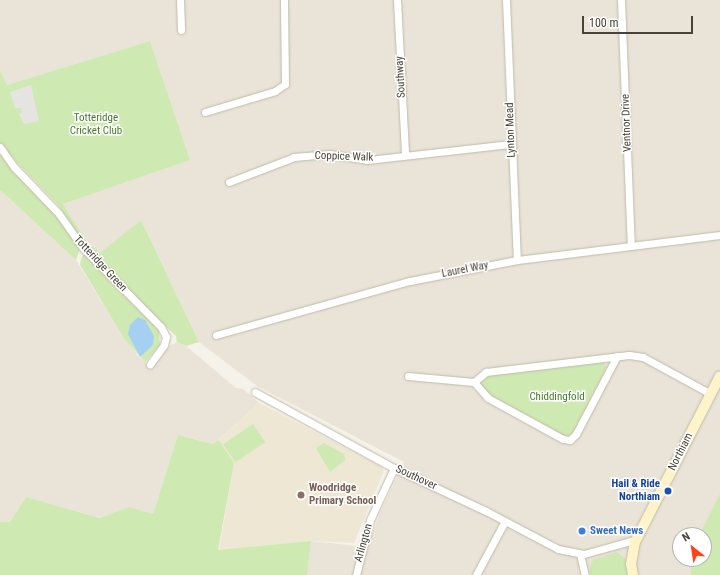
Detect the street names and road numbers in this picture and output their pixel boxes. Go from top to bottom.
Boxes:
street label: Southway [393,56,409,98]
street label: Ventnor Drive [619,94,635,152]
street label: Lynton Mead [503,102,519,158]
street label: Coppice Walk [314,149,374,165]
street label: Totteridge Green [71,233,129,295]
street label: Laurel Way [441,259,489,281]
street label: Northiam [666,431,696,473]
street label: Southover [393,463,439,493]
street label: Arlington [352,522,376,564]

